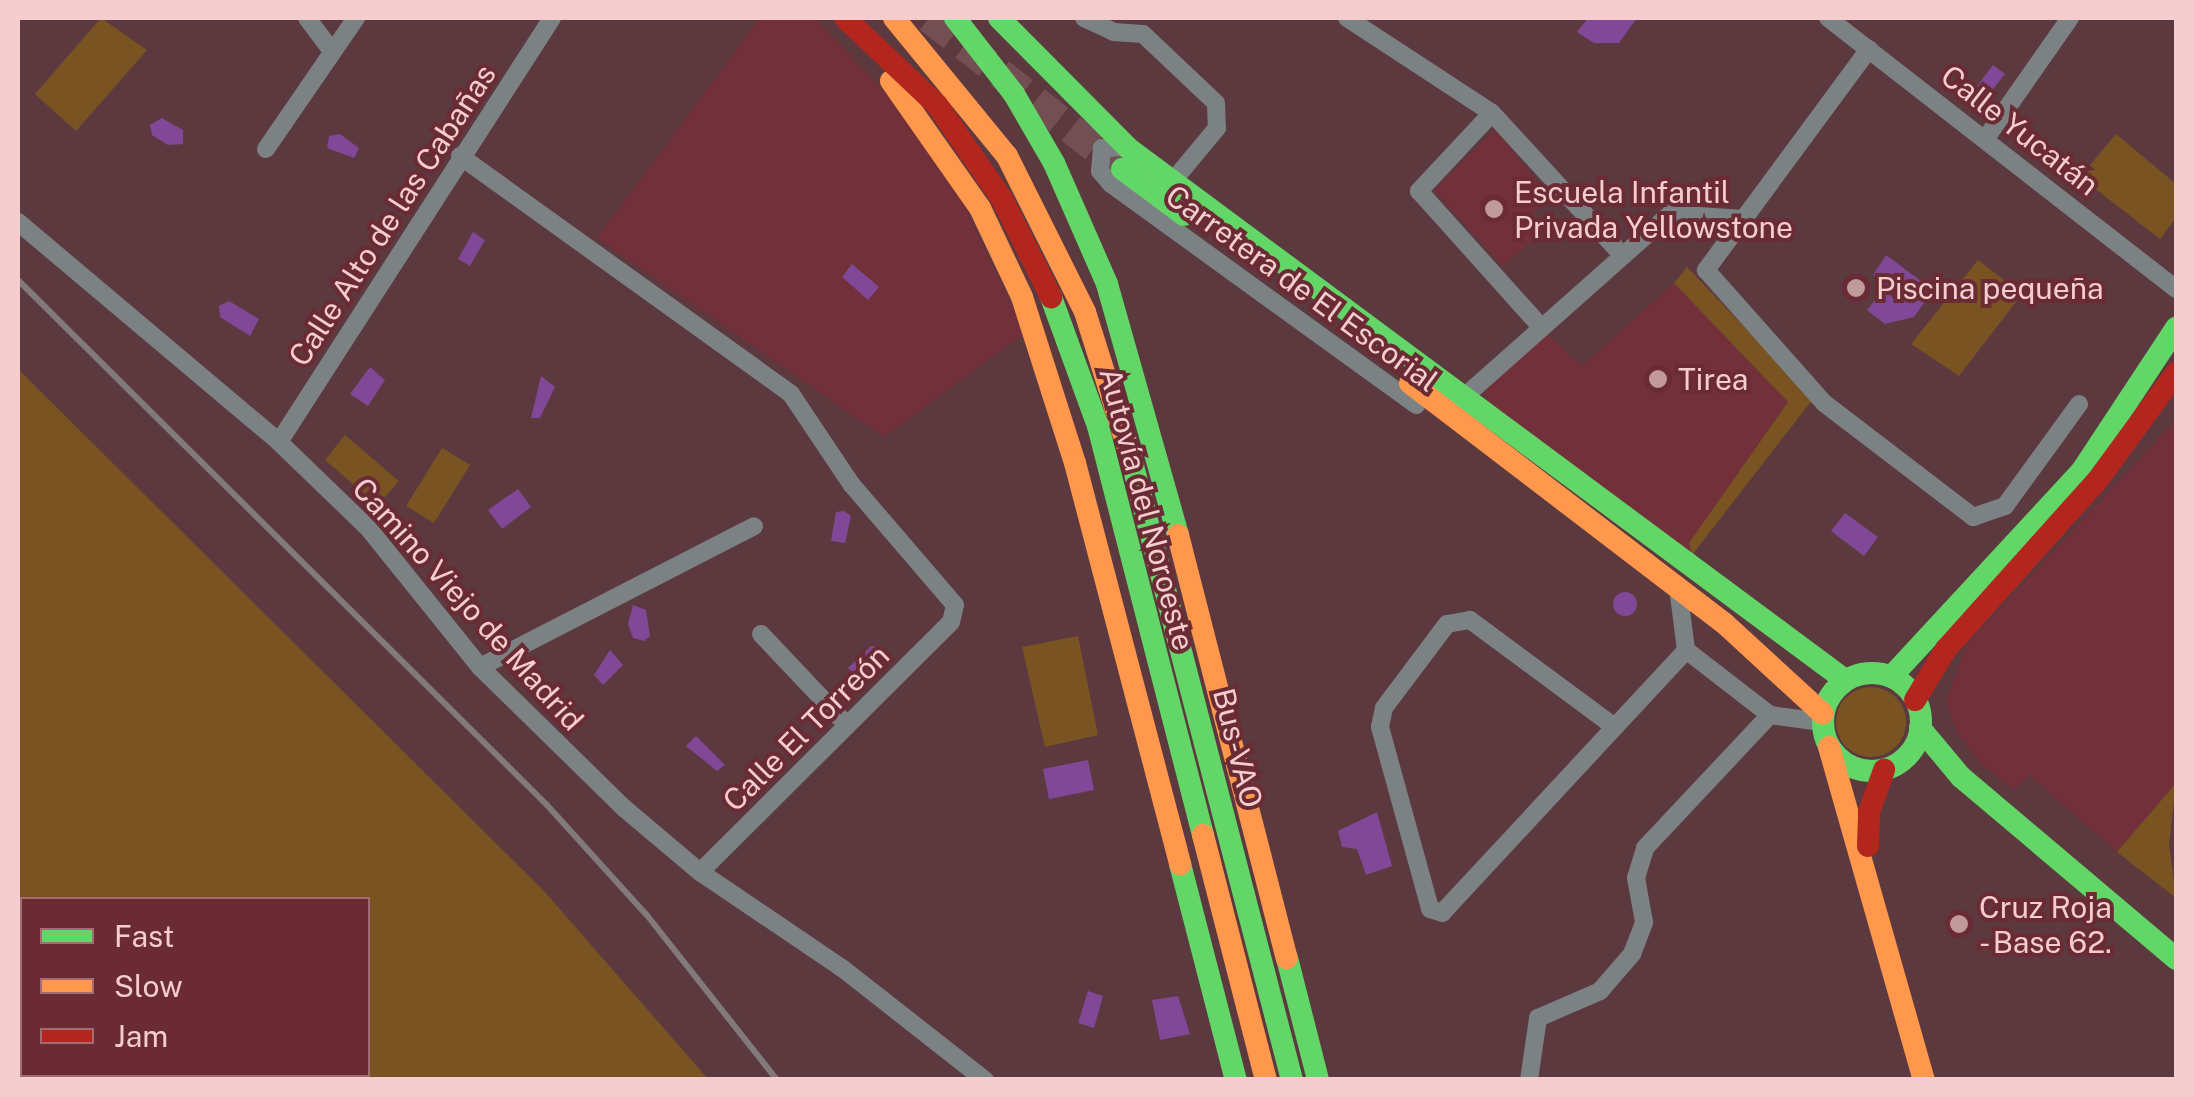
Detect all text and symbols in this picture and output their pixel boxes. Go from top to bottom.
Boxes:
street label: Calle Alto de las Cabañas [281,57,503,373]
street label: Calle Yucatán [1934,57,2106,203]
place label: Escuela Infantil Privada Yellowstone [1514,174,1793,244]
street label: Carretera de El Escorial [1159,177,1445,399]
marker: Escuela Infantil Privada Yellowstone [1483,198,1505,220]
place label: Piscina pequeña [1876,270,2104,306]
marker: Piscina pequeña [1845,277,1867,299]
place label: Tirea [1678,361,1748,397]
street label: Autovía del Noroeste [1092,363,1202,655]
marker: Tirea [1647,368,1669,390]
street label: Camino Viejo de Madrid [344,470,592,738]
street label: Calle El Torreón [715,637,897,819]
street label: Bus-VAO [1206,685,1270,811]
place label: Cruz Roja - Base 62. [1979,889,2117,960]
legend [20,897,370,1077]
marker: Cruz Roja - Base 62. [1948,913,1970,935]
text: Fast [114,918,174,954]
text: Slow [114,968,183,1004]
text: Jam [114,1018,168,1054]

